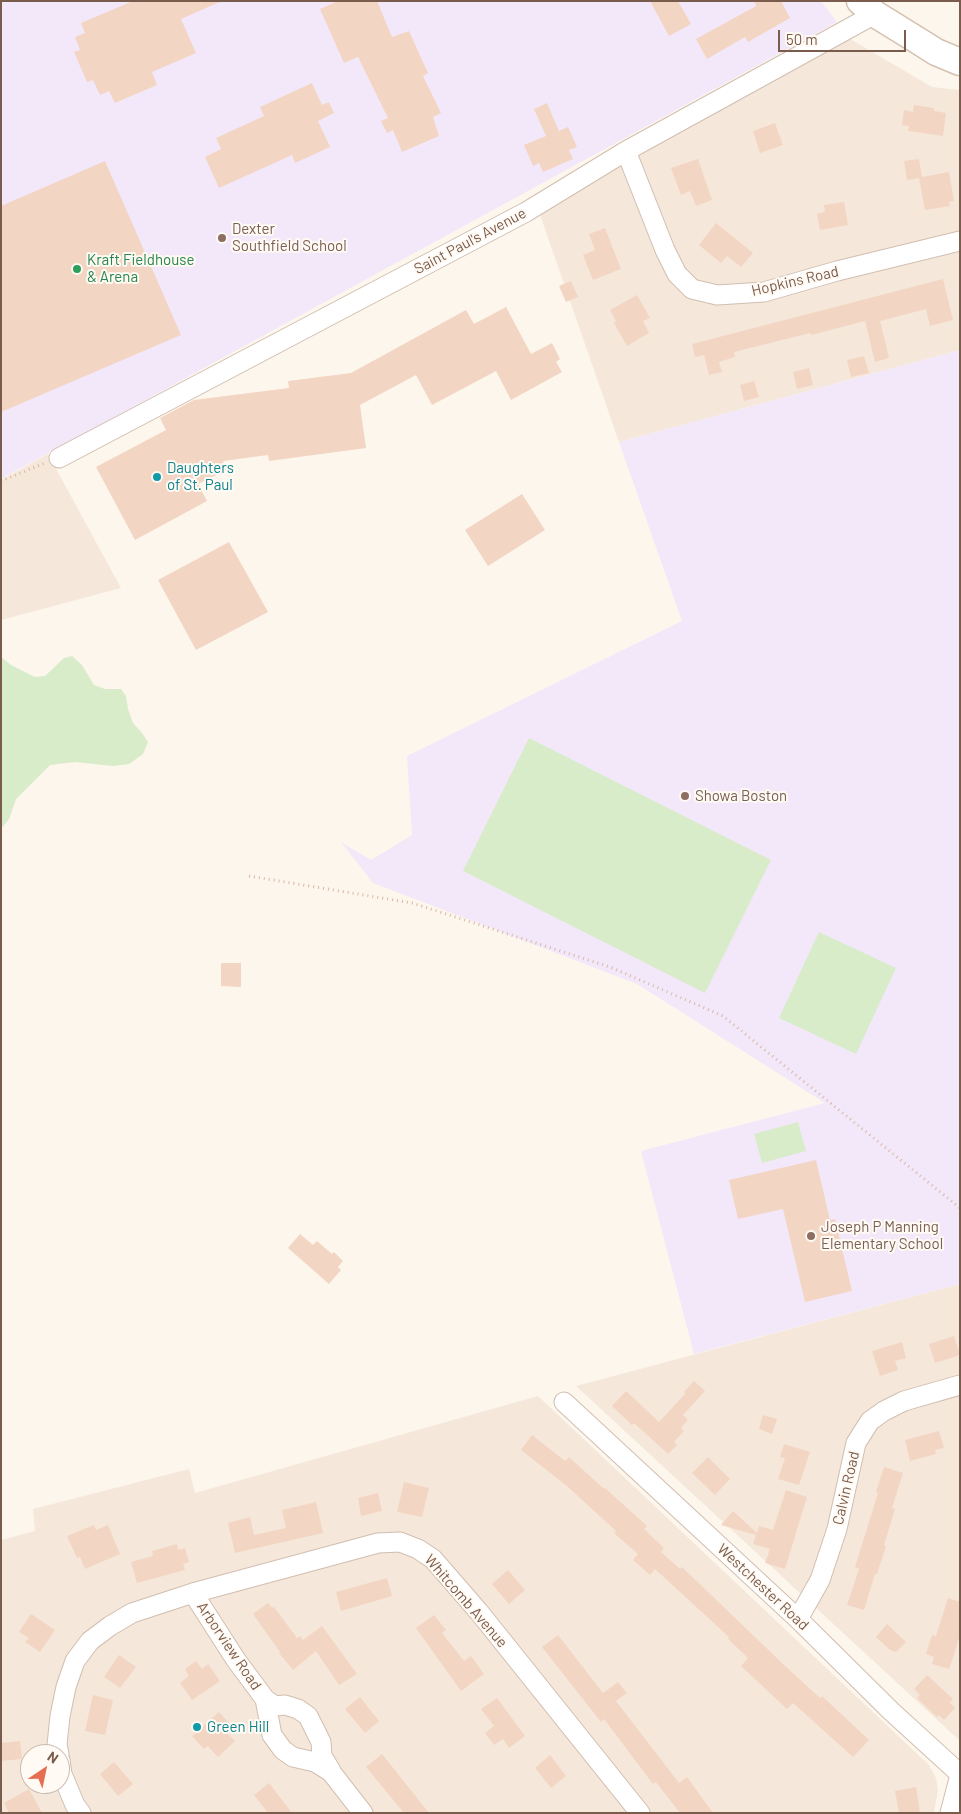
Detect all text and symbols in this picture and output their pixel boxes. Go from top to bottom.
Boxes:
scale bar [781,20,908,52]
text: 50 m [786,30,818,48]
street label: Saint Paul's Avenue [411,204,529,278]
place label: Dexter Southfield School [232,220,347,255]
marker: Dexter Southfield School [216,232,228,244]
place label: Kraft Fieldhouse & Arena [87,251,194,286]
street label: Hopkins Road [750,262,840,300]
marker: Kraft Fieldhouse & Arena [71,263,83,275]
place label: Daughters of St. Paul [167,459,234,494]
marker: Daughters of St. Paul [151,471,163,483]
place label: Showa Boston [695,787,787,805]
marker: Showa Boston [679,790,691,802]
place label: Joseph P Manning Elementary School [821,1218,943,1253]
marker: Joseph P Manning Elementary School [805,1230,817,1242]
street label: Calvin Road [829,1449,863,1527]
street label: Westchester Road [714,1540,812,1634]
street label: Whitcomb Avenue [421,1551,511,1651]
street label: Arborview Road [193,1599,265,1693]
place label: Green Hill [207,1718,269,1736]
marker: Green Hill [191,1721,203,1733]
north arrow [20,1744,70,1794]
text: N [44,1747,62,1767]

